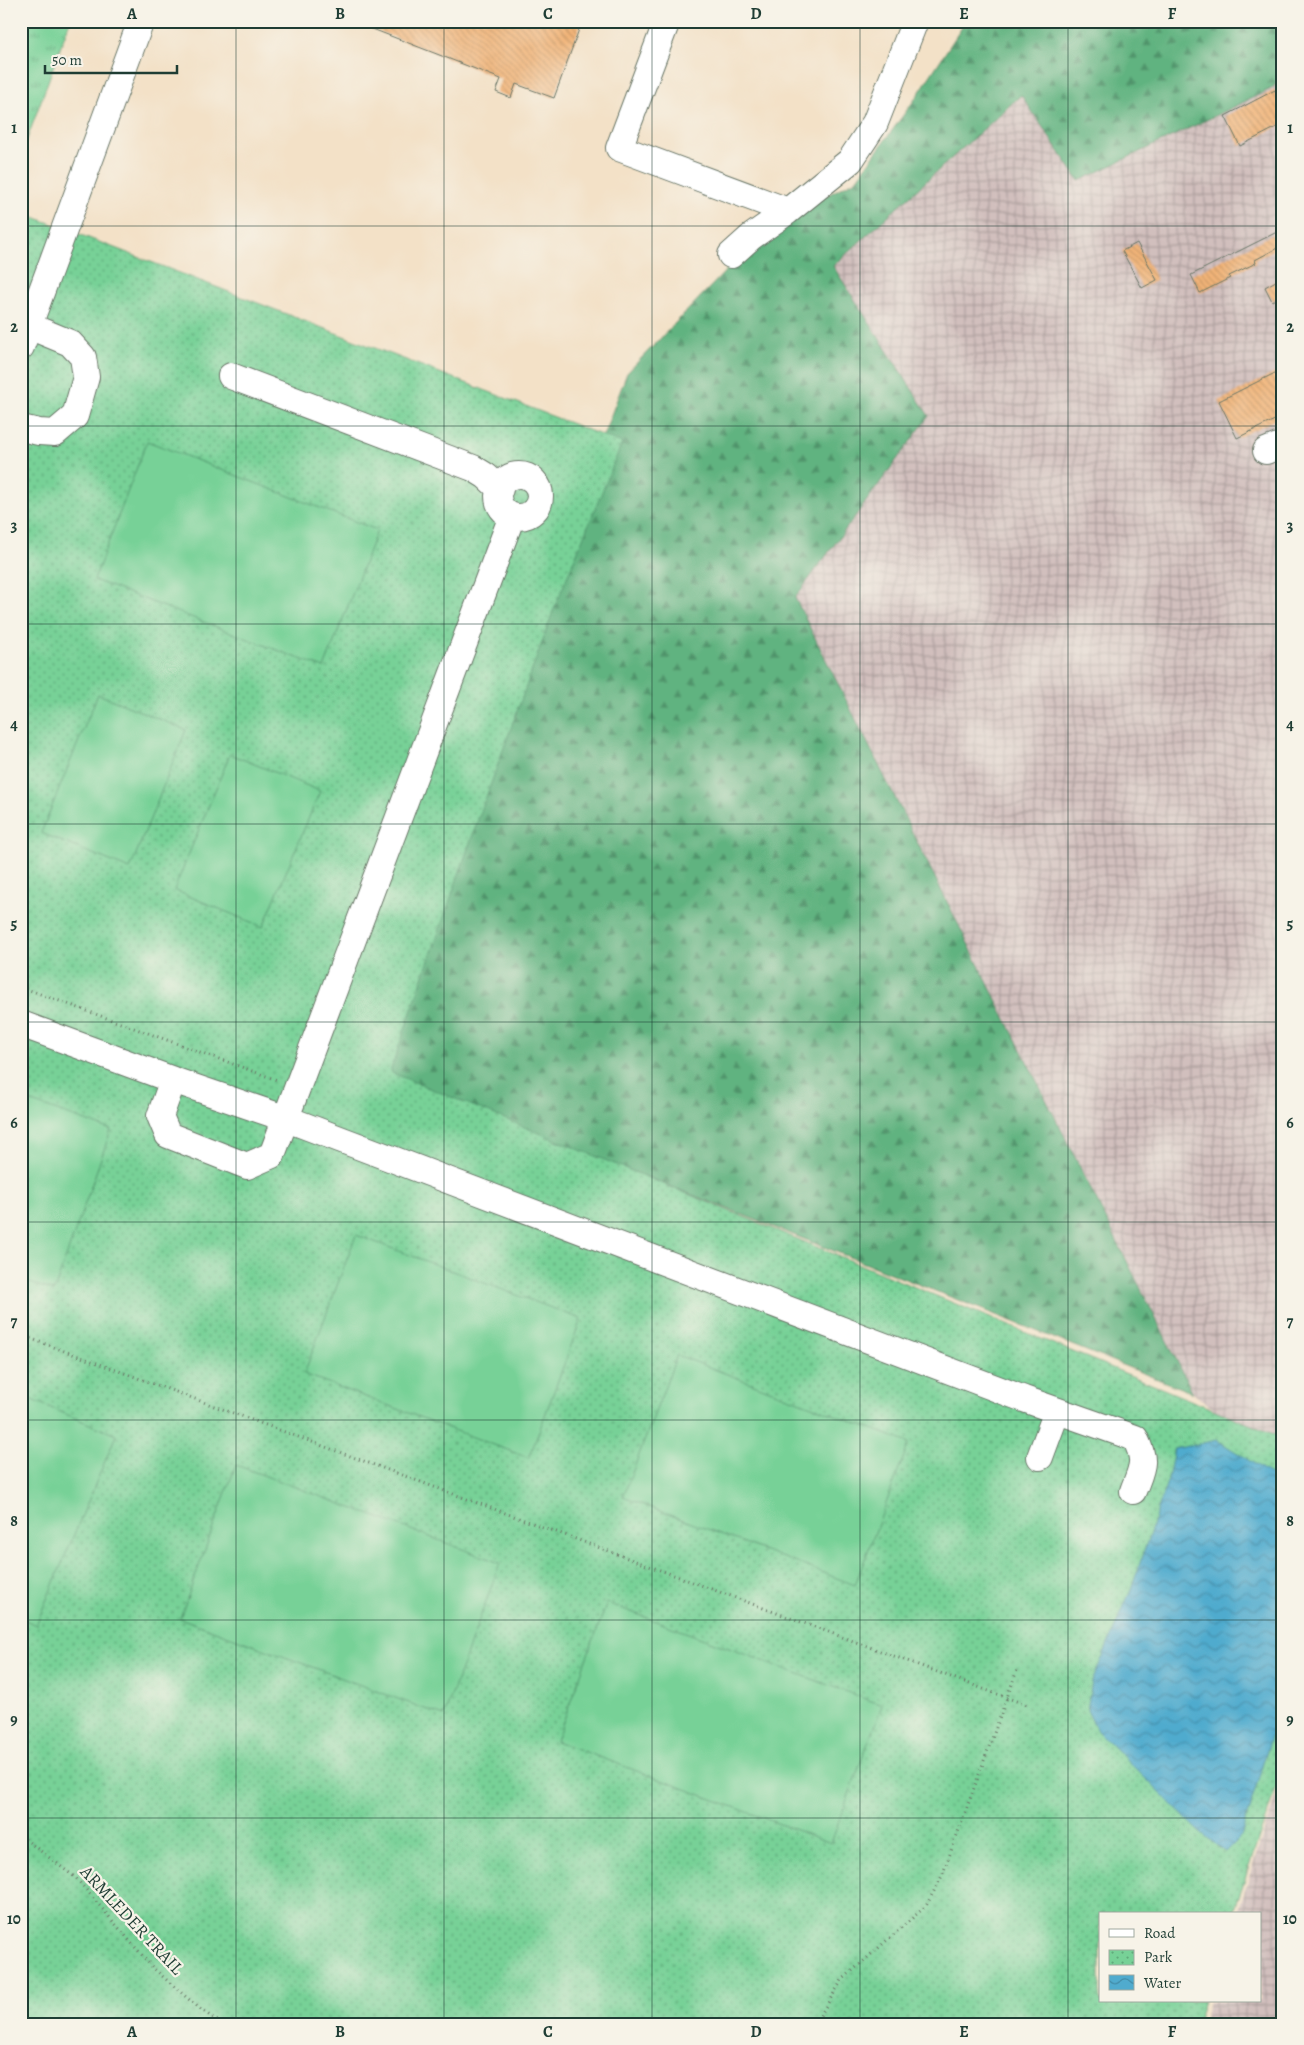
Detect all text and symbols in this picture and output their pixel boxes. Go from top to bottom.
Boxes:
text: A [126,3,138,25]
text: B [335,3,345,25]
text: C [543,3,553,25]
text: D [750,3,762,25]
text: E [959,3,969,25]
text: F [1168,3,1177,25]
scale bar [45,42,178,74]
text: 50 m [52,50,82,70]
text: 1 [11,117,17,139]
text: 1 [1287,117,1293,139]
text: 2 [10,316,18,338]
text: 2 [1286,316,1294,338]
text: 3 [11,515,18,537]
text: 3 [1287,515,1294,537]
text: 4 [10,714,18,736]
text: 4 [1286,714,1294,736]
text: 5 [11,913,18,935]
text: 5 [1287,913,1294,935]
text: 6 [10,1112,18,1134]
text: 6 [1286,1112,1294,1134]
text: 7 [11,1311,18,1333]
text: 7 [1287,1311,1294,1333]
text: 8 [10,1510,18,1532]
text: 8 [1286,1510,1294,1532]
text: 9 [10,1709,18,1731]
text: 9 [1286,1709,1294,1731]
street label: ARMLEDER TRAIL [74,1860,189,1980]
text: 10 [7,1908,21,1930]
text: 10 [1283,1908,1297,1930]
legend [1099,1912,1262,2002]
text: Road [1144,1923,1176,1943]
text: Park [1144,1947,1173,1967]
text: Water [1143,1973,1181,1993]
text: A [126,2021,138,2043]
text: B [335,2021,345,2043]
text: C [543,2021,553,2043]
text: D [750,2021,762,2043]
text: E [959,2021,969,2043]
text: F [1168,2021,1177,2043]

